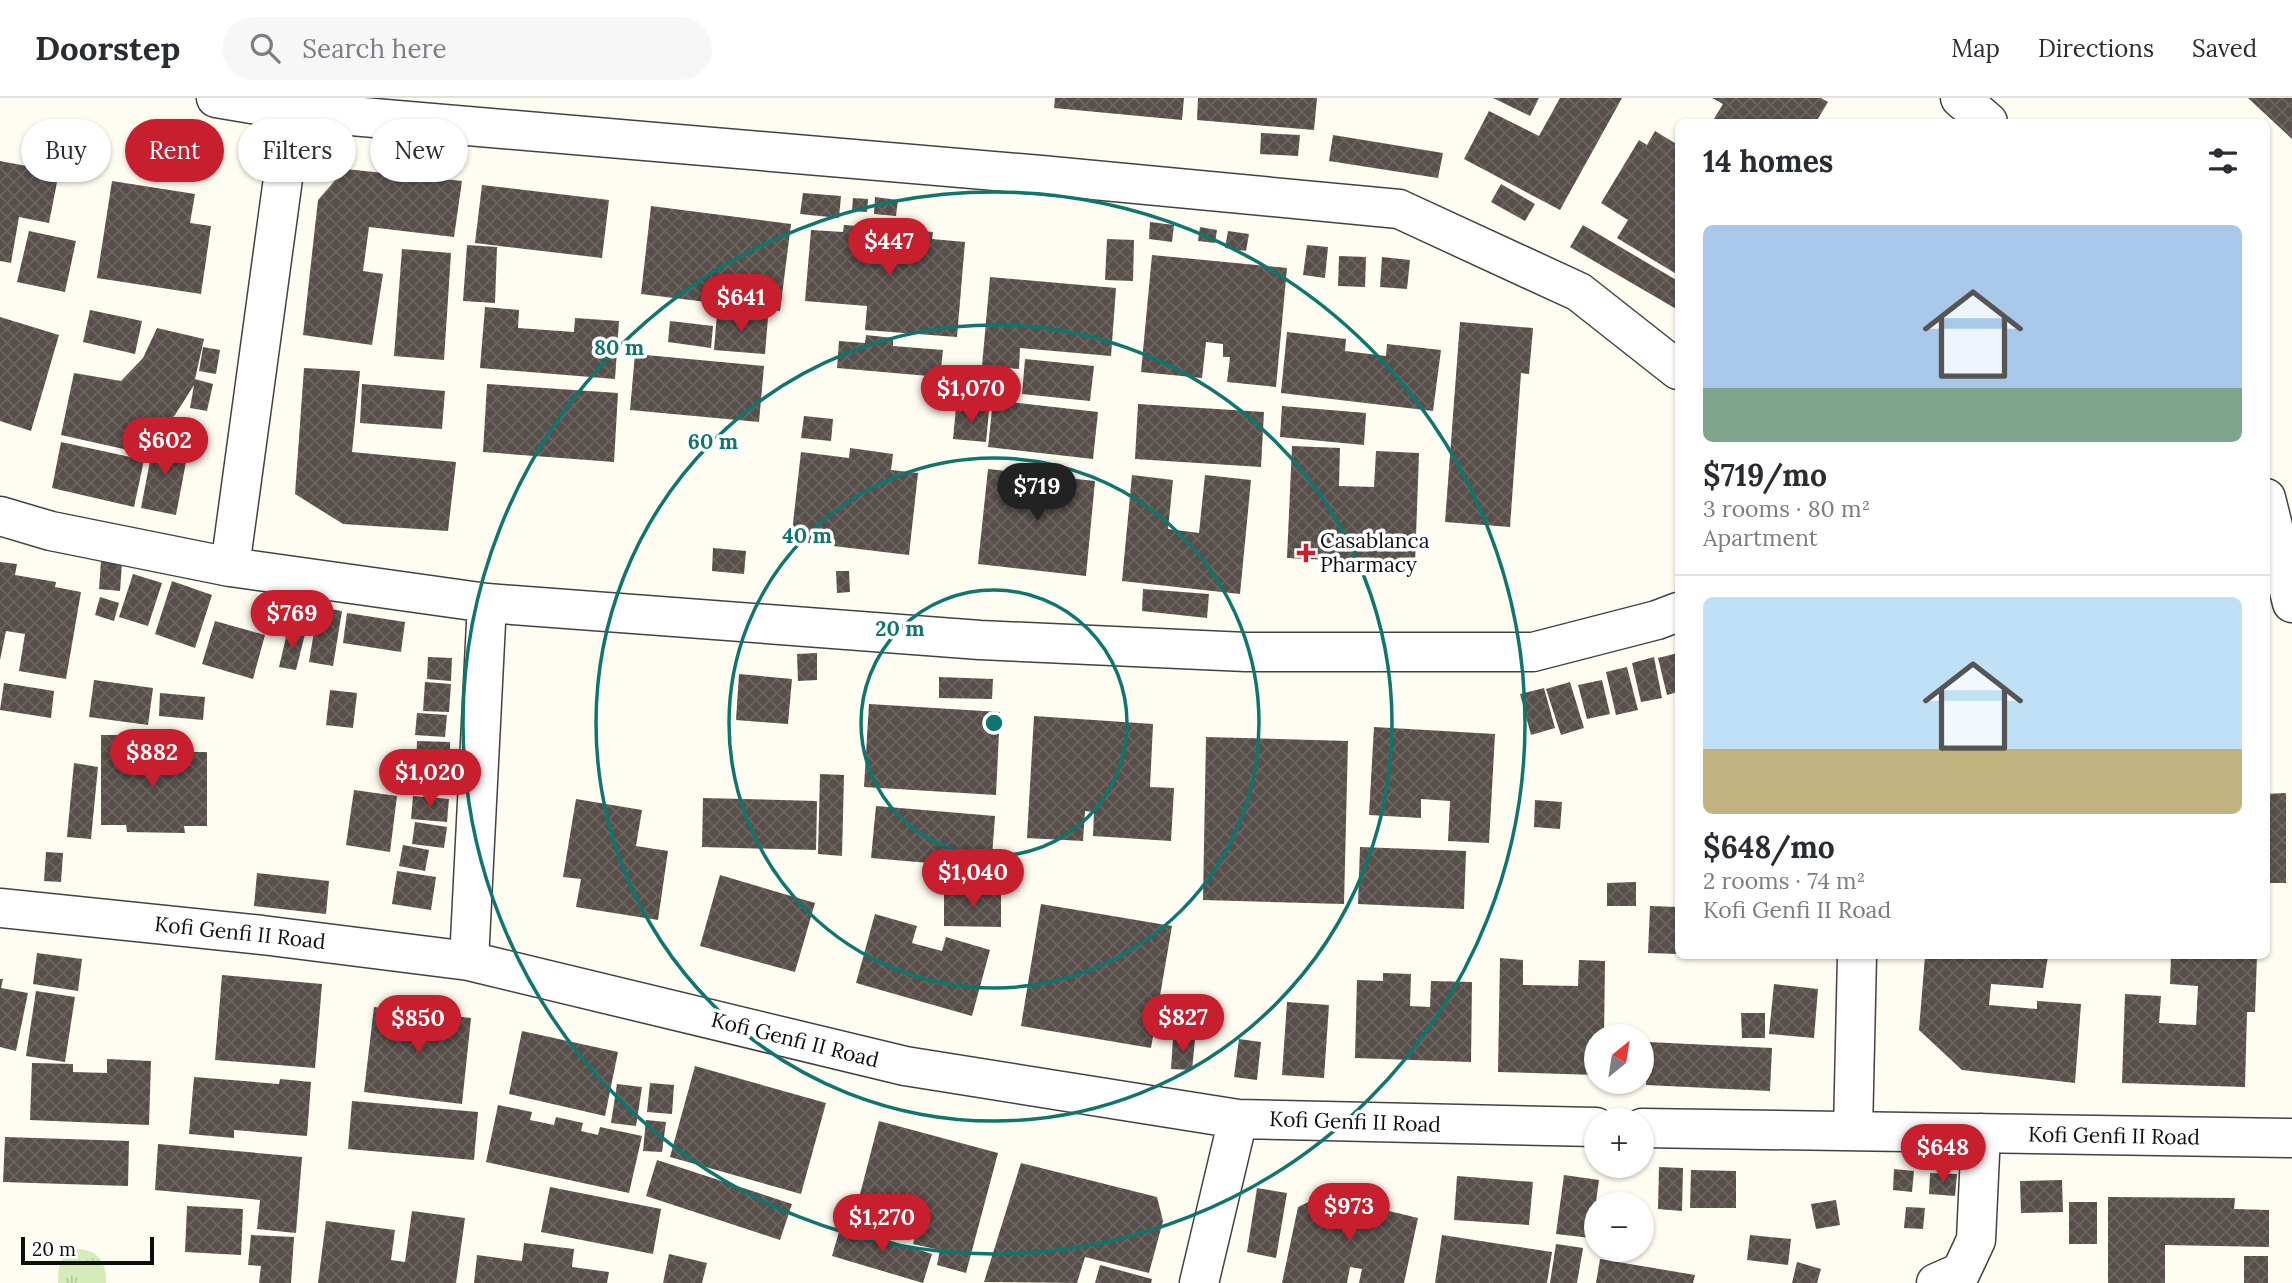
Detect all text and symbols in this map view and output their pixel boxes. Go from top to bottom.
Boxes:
search box [222,17,712,80]
text: Doorstep [35,27,180,69]
icon: search [246,29,284,67]
text: Search here [302,32,447,65]
text: Map [1951,33,2000,64]
text: Directions [2038,33,2154,64]
text: Saved [2192,33,2257,64]
chip: Buy [21,119,111,182]
chip: Rent [125,119,224,182]
chip: Filters [238,119,356,182]
chip: New [370,119,468,182]
text: 14 homes [1703,142,1833,180]
icon: filters [2204,142,2242,180]
pin: $447 [848,218,930,278]
text: $447 [864,226,914,255]
icon: home [1910,271,2036,397]
pin: $641 [700,274,782,334]
text: $641 [717,282,765,311]
text: 80 m [594,334,644,361]
pin: $1,070 [914,366,1028,425]
text: $1,070 [937,373,1005,402]
pin: $602 [124,418,206,477]
text: $602 [138,425,192,454]
text: 60 m [688,428,738,455]
text: $719/mo [1703,456,1827,494]
pin: $719 [996,464,1078,523]
text: $719 [1014,471,1060,500]
text: 3 rooms · 80 m² [1703,494,1870,523]
text: 40 m [782,522,832,549]
text: Apartment [1703,523,1818,552]
place label: Casablanca Pharmacy [1320,527,1430,578]
marker: Casablanca Pharmacy [1298,545,1314,561]
pin: $769 [251,590,333,650]
text: $769 [267,598,317,627]
text: 20 m [875,615,925,642]
icon: home [1910,643,2036,769]
centre of rings [982,711,1006,735]
pin: $882 [111,730,193,789]
text: $882 [126,737,178,766]
pin: $1,020 [373,750,487,809]
text: $1,020 [395,757,465,786]
text: $648/mo [1703,828,1835,866]
pin: $1,040 [916,850,1030,909]
text: $1,040 [938,857,1008,886]
text: 2 rooms · 74 m² [1703,866,1865,895]
text: Kofi Genfi II Road [1703,895,1891,924]
street label: Kofi Genfi II Road [153,910,327,955]
pin: $827 [1142,995,1224,1054]
pin: $850 [377,996,459,1055]
text: $827 [1158,1002,1208,1031]
text: $850 [391,1003,445,1032]
street label: Kofi Genfi II Road [708,1006,882,1073]
north arrow [1584,1024,1654,1094]
map controls [1584,1024,1654,1262]
street label: Kofi Genfi II Road [1269,1105,1441,1138]
button: + [1584,1108,1654,1178]
street label: Kofi Genfi II Road [2028,1121,2200,1150]
pin: $648 [1902,1124,1984,1184]
text: $648 [1917,1132,1969,1161]
pin: $973 [1308,1184,1390,1243]
text: $973 [1324,1191,1374,1220]
button: − [1584,1192,1654,1262]
pin: $1,270 [825,1194,939,1254]
text: $1,270 [849,1202,915,1231]
scale bar [21,1234,154,1266]
text: 20 m [32,1237,76,1261]

